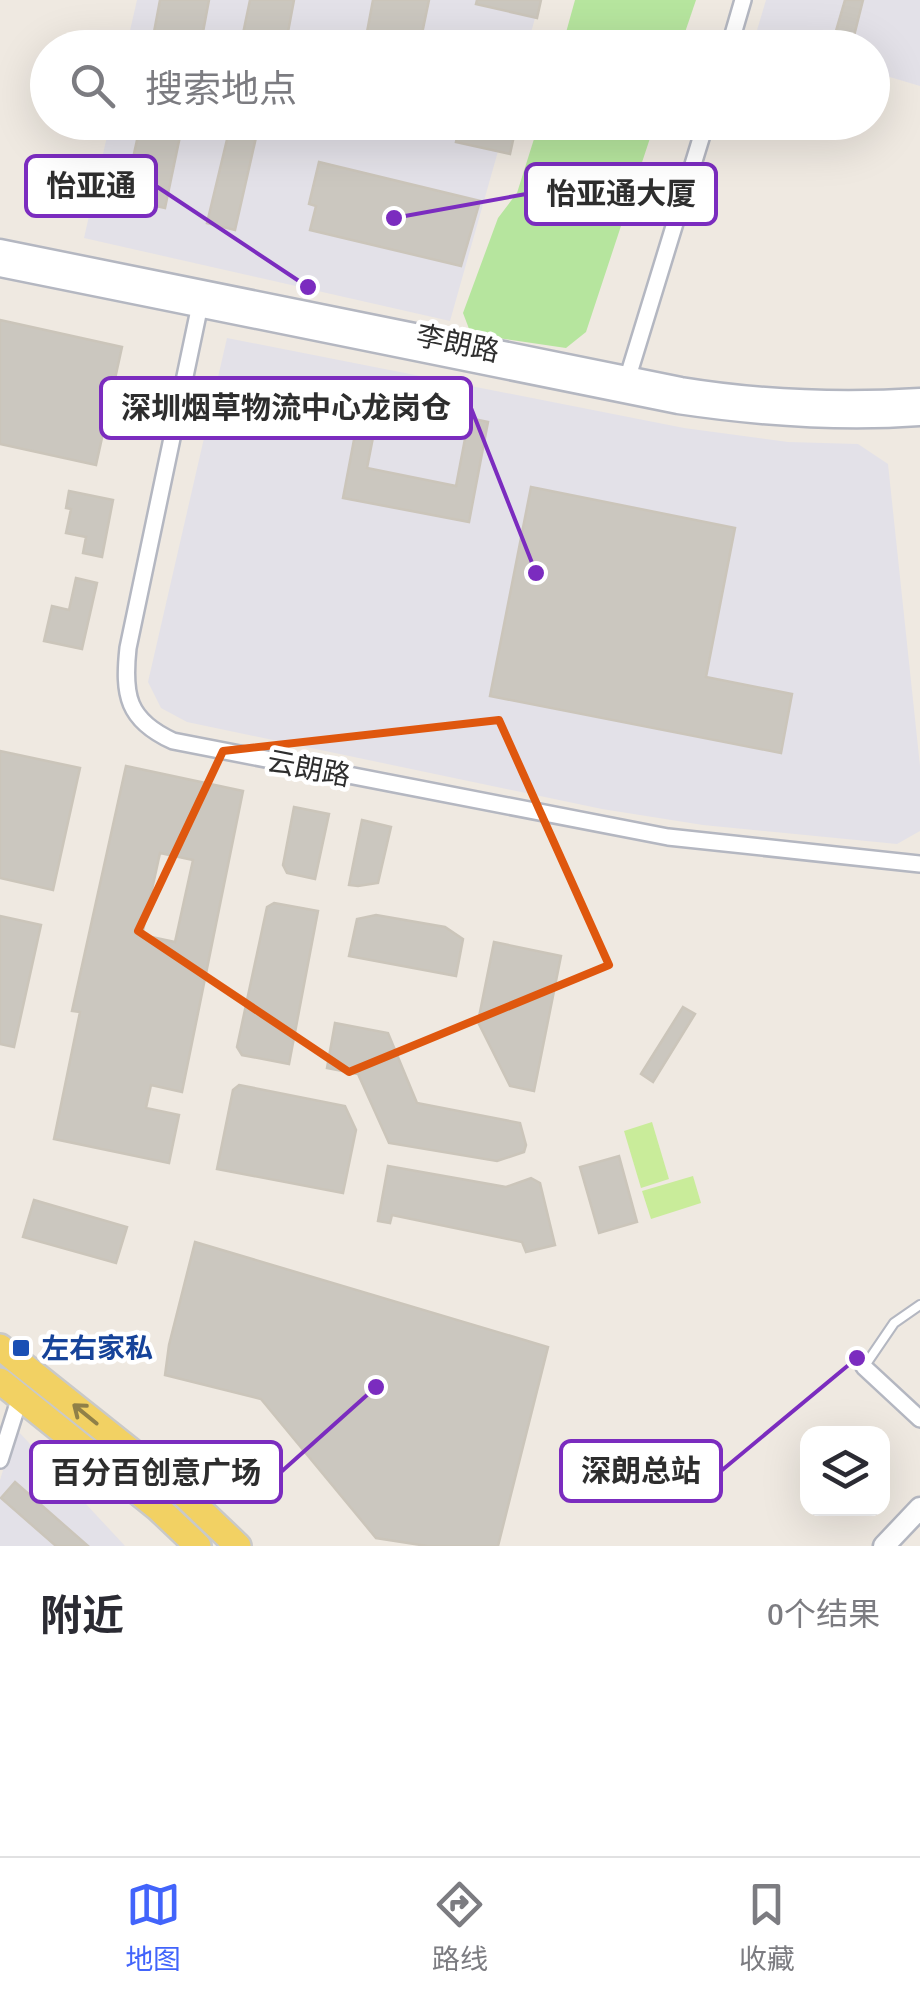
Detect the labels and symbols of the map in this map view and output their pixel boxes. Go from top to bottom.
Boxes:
callout: 怡亚通 [26,156,156,216]
callout: 怡亚通大厦 [526,164,716,224]
text: 怡亚通 [46,168,136,205]
text: 怡亚通大厦 [546,176,696,213]
street label: 李朗路 [413,319,502,369]
callout: 深圳烟草物流中心龙岗仓 [101,378,471,438]
text: 深圳烟草物流中心龙岗仓 [121,390,451,427]
street label: 云朗路 [264,744,353,794]
place label: 左右家私 [41,1332,153,1366]
marker: 左右家私 [10,1337,32,1359]
one-way arrow [73,1403,99,1425]
callout: 深朗总站 [561,1441,721,1501]
callout: 百分百创意广场 [31,1442,281,1502]
text: 深朗总站 [581,1453,701,1490]
text: 百分百创意广场 [51,1455,261,1492]

